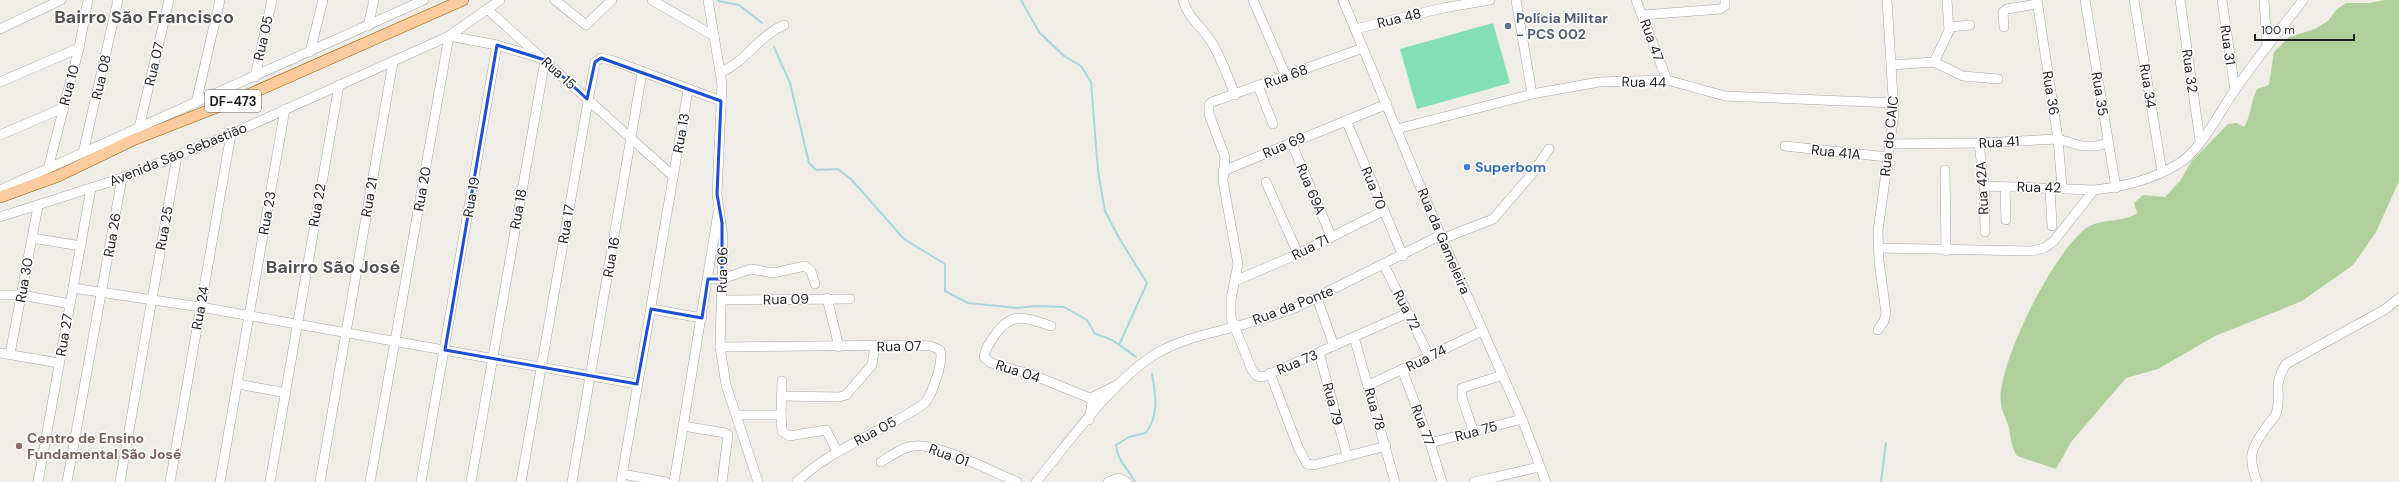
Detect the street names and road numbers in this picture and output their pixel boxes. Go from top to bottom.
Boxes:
street label: Rua 48 [1375,4,1423,32]
street label: Rua 05 [249,14,277,62]
street label: Rua 47 [1636,16,1668,64]
street label: Rua 31 [2216,24,2240,66]
street label: Rua 07 [140,40,168,88]
street label: Rua 32 [2178,48,2202,94]
street label: Rua 08 [87,53,115,101]
street label: Rua 15 [538,53,580,93]
street label: Rua 68 [1262,60,1310,92]
street label: Rua 10 [55,63,83,107]
street label: Rua 34 [2136,63,2160,110]
street label: Rua 36 [2039,69,2063,117]
street label: Rua 35 [2088,71,2112,117]
street label: Rua 44 [1622,73,1667,91]
road number: DF-473 [205,90,261,112]
street label: Rua do CAIC [1876,95,1902,177]
street label: Rua 13 [669,112,693,154]
street label: Avenida São Sebastião [107,118,249,190]
street label: Rua 69 [1260,128,1308,162]
street label: Rua 41 [1978,132,2020,152]
street label: Rua 41A [1810,140,1862,164]
street label: Rua 69A [1292,161,1330,217]
street label: Rua 42A [1972,161,1992,215]
street label: Rua 70 [1357,164,1391,212]
street label: Rua 20 [409,165,435,213]
street label: Rua 19 [459,175,483,219]
street label: Rua 21 [357,176,381,218]
street label: Rua 42 [2017,178,2061,196]
street label: Rua 22 [304,182,330,228]
street label: Rua da Gameleira [1414,185,1474,297]
street label: Rua 18 [506,187,530,231]
street label: Rua 23 [254,190,280,236]
street label: Rua 17 [554,203,578,245]
street label: Rua 25 [151,205,177,251]
street label: Rua 26 [99,212,125,258]
street label: Rua 71 [1288,230,1332,264]
street label: Rua 16 [599,235,623,279]
street label: Rua 06 [713,247,731,293]
street label: Rua 30 [11,256,37,304]
street label: Rua da Ponte [1250,281,1336,329]
street label: Rua 24 [187,284,213,331]
street label: Rua 72 [1389,287,1425,333]
street label: Rua 09 [763,290,809,308]
street label: Rua 27 [51,312,77,358]
street label: Rua 07 [877,337,921,355]
street label: Rua 74 [1403,340,1450,375]
street label: Rua 73 [1274,345,1320,379]
street label: Rua 04 [993,355,1043,387]
street label: Rua 79 [1319,381,1347,428]
street label: Rua 78 [1360,386,1390,432]
street label: Rua 77 [1407,402,1439,448]
street label: Rua 05 [851,412,899,450]
street label: Rua 75 [1453,417,1499,445]
street label: Rua 01 [926,439,972,471]

